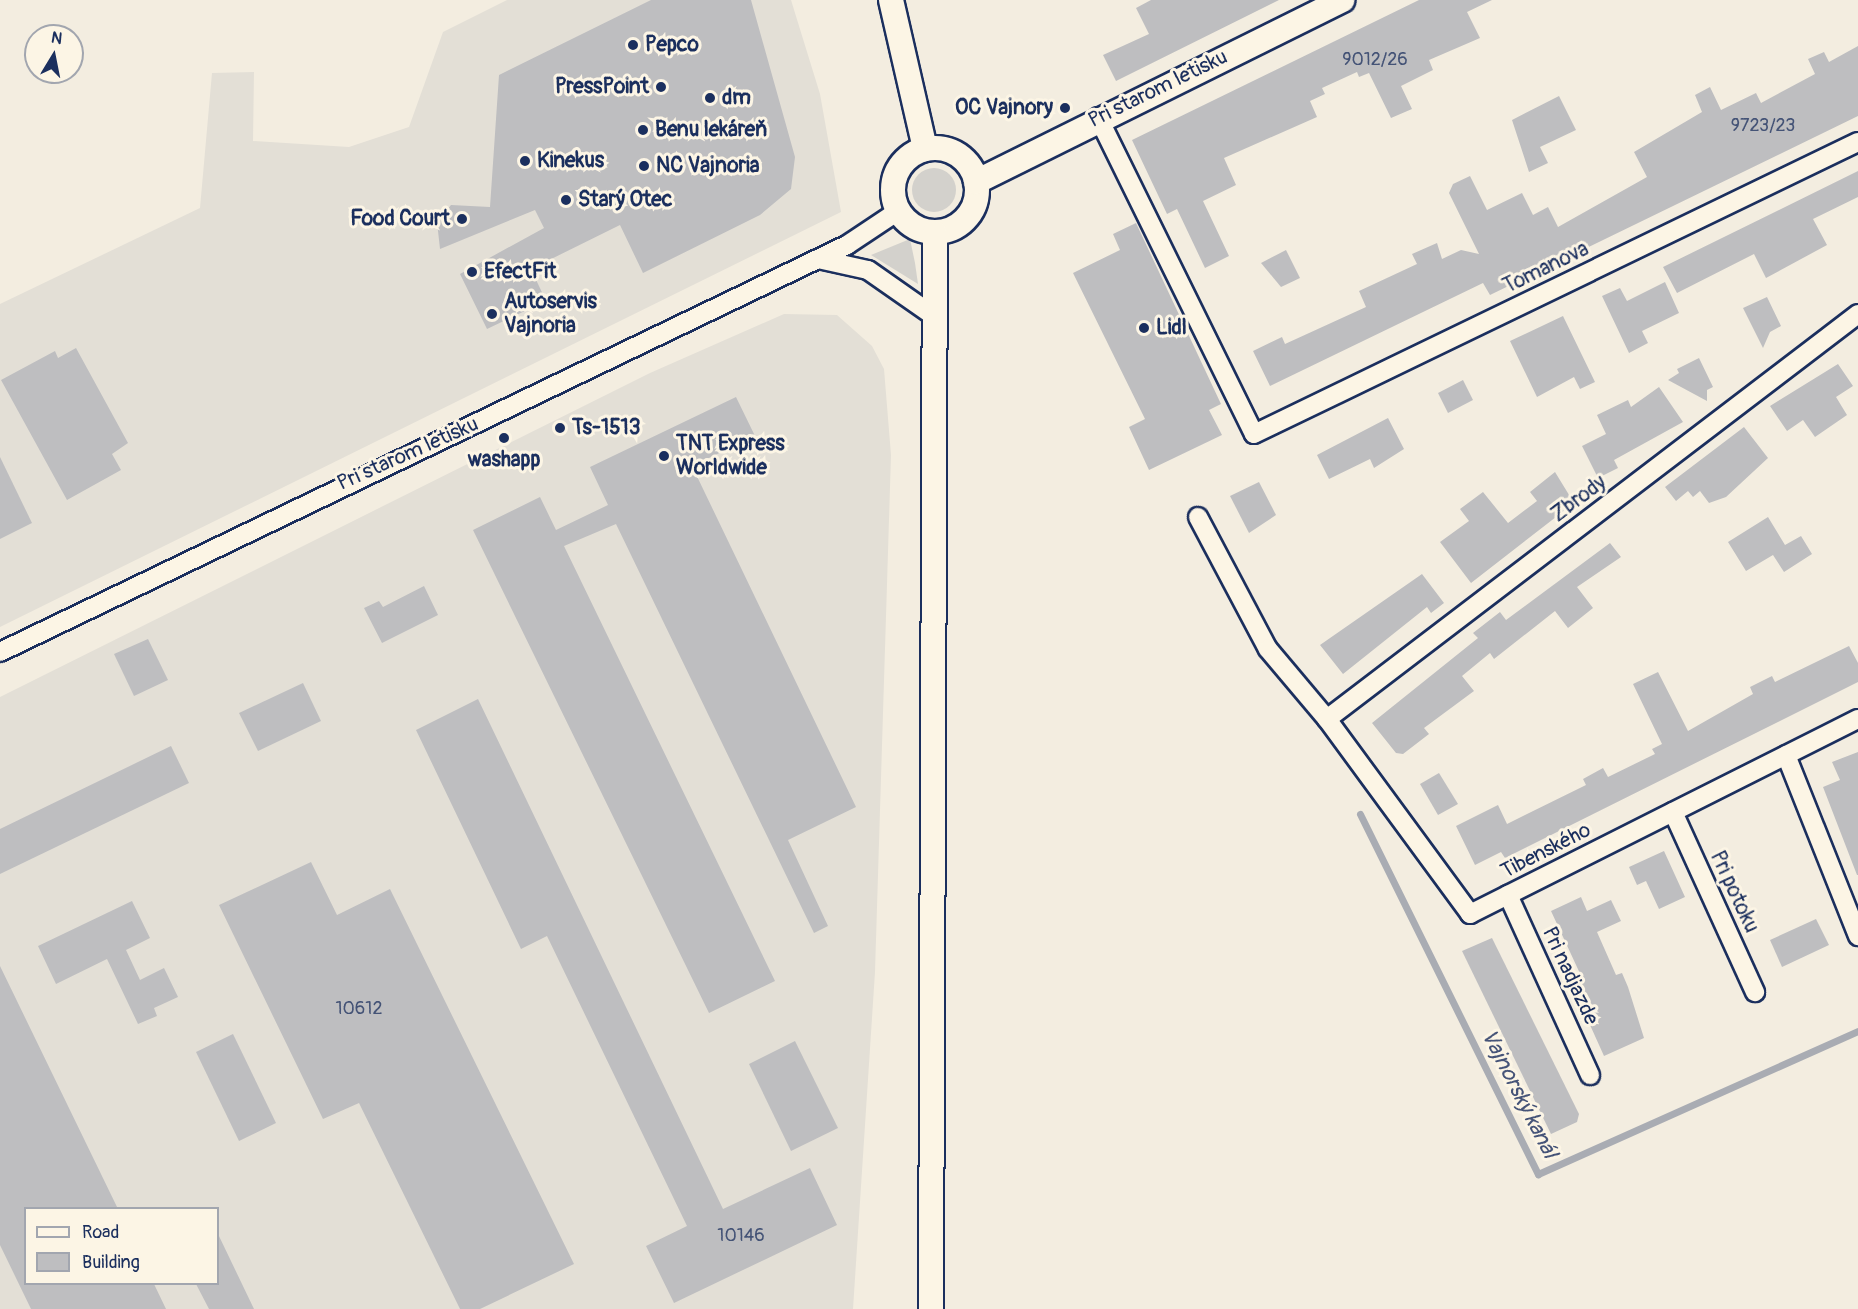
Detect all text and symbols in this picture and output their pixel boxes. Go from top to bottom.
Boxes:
north arrow [24,24,84,84]
text: N [50,27,64,49]
place label: Pepco [645,32,699,58]
marker: Pepco [626,38,640,52]
street label: Pri starom letisku [1084,44,1232,134]
house number: 9012/26 [1342,49,1408,71]
place label: PressPoint [555,74,649,100]
marker: PressPoint [654,80,668,94]
place label: dm [722,85,751,111]
marker: dm [703,91,717,105]
place label: OC Vajnory [955,95,1053,121]
marker: OC Vajnory [1058,101,1072,115]
house number: 9723/23 [1731,115,1795,137]
place label: Benu lekáreň [655,117,767,143]
marker: Benu lekáreň [636,123,650,137]
place label: Kinekus [537,148,604,174]
place label: NC Vajnoria [656,153,759,179]
marker: Kinekus [518,154,532,168]
marker: NC Vajnoria [637,159,651,173]
place label: Starý Otec [578,187,672,213]
marker: Starý Otec [559,193,573,207]
place label: Food Court [350,206,450,232]
marker: Food Court [455,212,469,226]
street label: Tomanova [1499,237,1593,299]
place label: EfectFit [484,259,557,285]
marker: EfectFit [465,265,479,279]
place label: Autoservis Vajnoria [504,289,597,339]
marker: Autoservis Vajnoria [485,307,499,321]
place label: Lidl [1156,315,1187,341]
marker: Lidl [1137,321,1151,335]
street label: Pri starom letisku [334,412,482,496]
place label: Ts-1513 [572,415,640,441]
marker: Ts-1513 [553,421,567,435]
marker: washapp [497,431,511,445]
place label: TNT Express Worldwide [676,431,785,481]
place label: washapp [468,447,540,473]
marker: TNT Express Worldwide [657,449,671,463]
street label: Zbrody [1547,470,1611,528]
street label: Tibenského [1497,818,1595,884]
street label: Pri potoku [1704,847,1764,937]
street label: Pri nadjazde [1536,923,1604,1029]
house number: 10612 [336,998,382,1020]
water label: Vajnorský kanál [1475,1025,1563,1163]
legend [24,1207,219,1285]
text: Road [82,1221,119,1244]
house number: 10146 [717,1225,765,1247]
text: Building [82,1251,140,1274]

